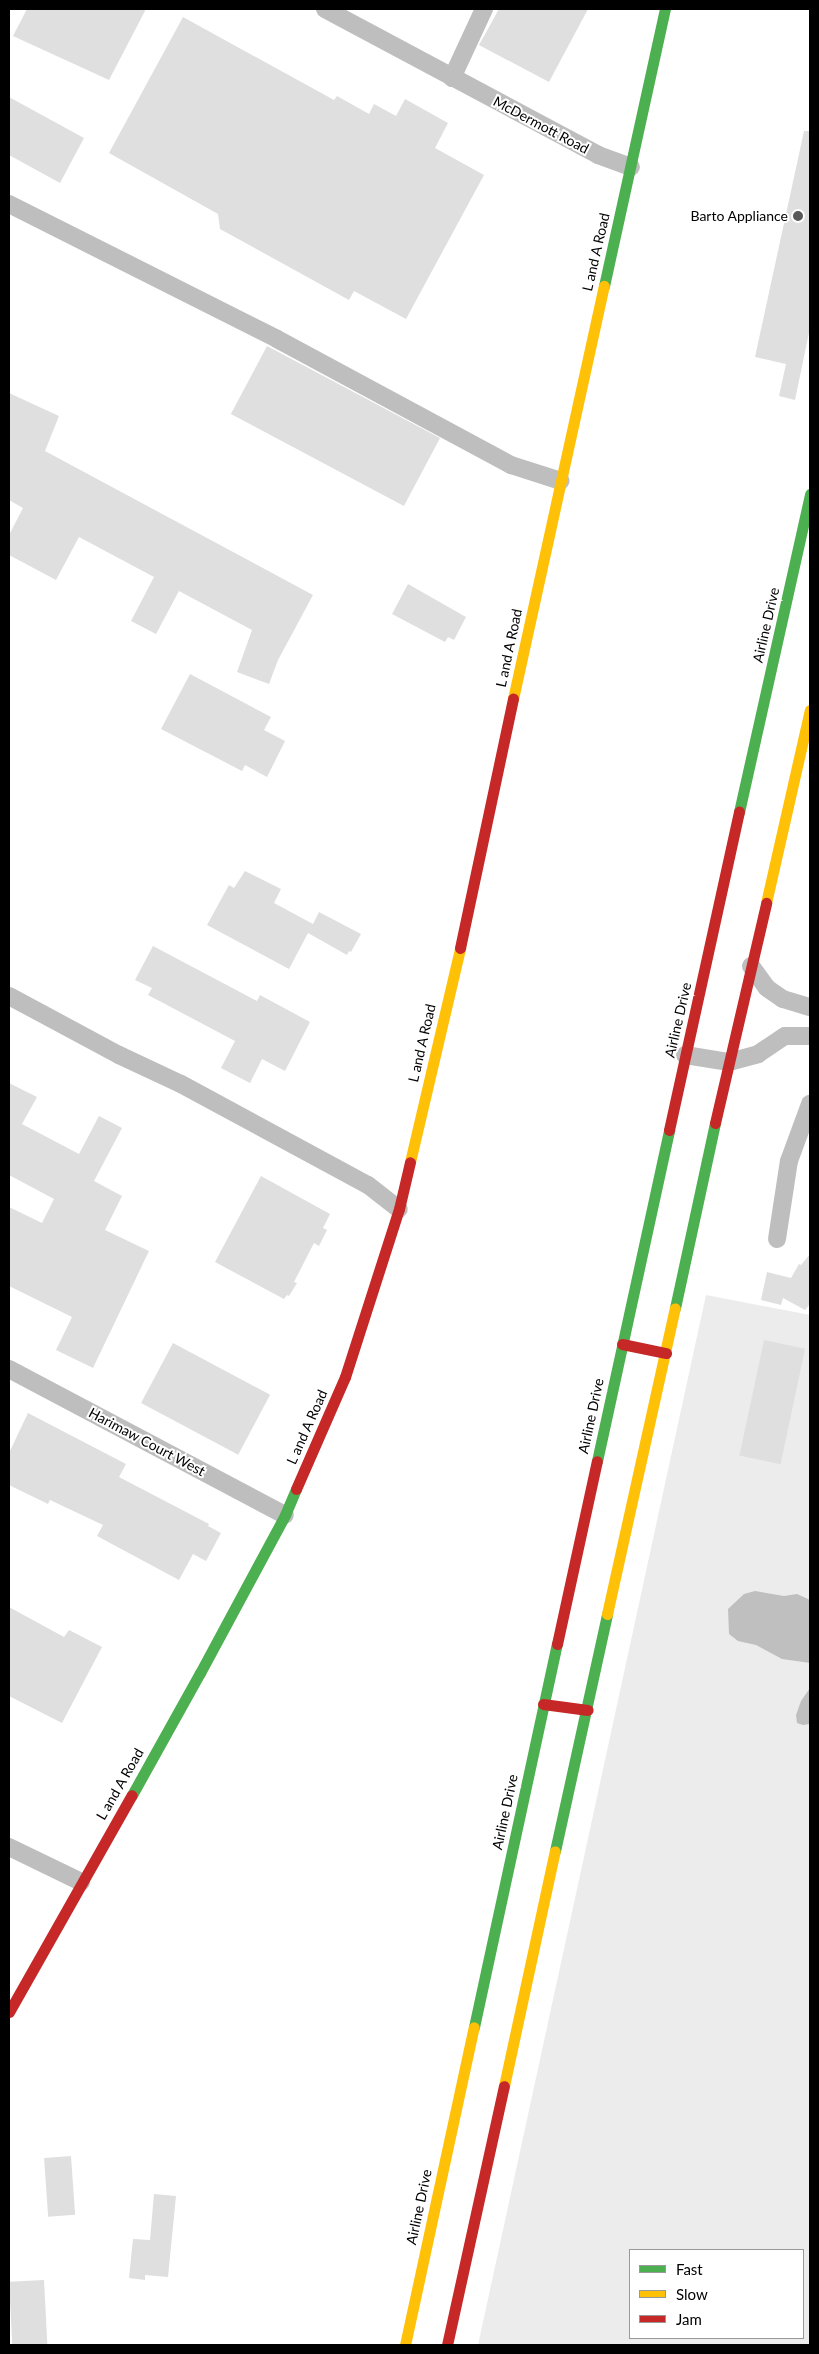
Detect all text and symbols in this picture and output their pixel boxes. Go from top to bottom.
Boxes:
street label: McDermott Road [490,93,592,157]
place label: Barto Appliance [690,208,788,224]
marker: Barto Appliance [792,210,804,222]
street label: L and A Road [579,211,613,293]
street label: Airline Drive [749,586,783,664]
street label: L and A Road [492,607,526,689]
street label: Airline Drive [661,981,695,1059]
street label: L and A Road [405,1002,439,1084]
street label: Airline Drive [575,1377,607,1455]
street label: L and A Road [283,1387,331,1467]
street label: Harimaw Court West [86,1404,208,1480]
street label: L and A Road [92,1745,148,1823]
street label: Airline Drive [489,1773,521,1851]
street label: Airline Drive [403,2168,435,2246]
legend [629,2249,804,2339]
text: Fast [676,2260,703,2278]
text: Slow [676,2285,708,2303]
text: Jam [676,2310,702,2328]

